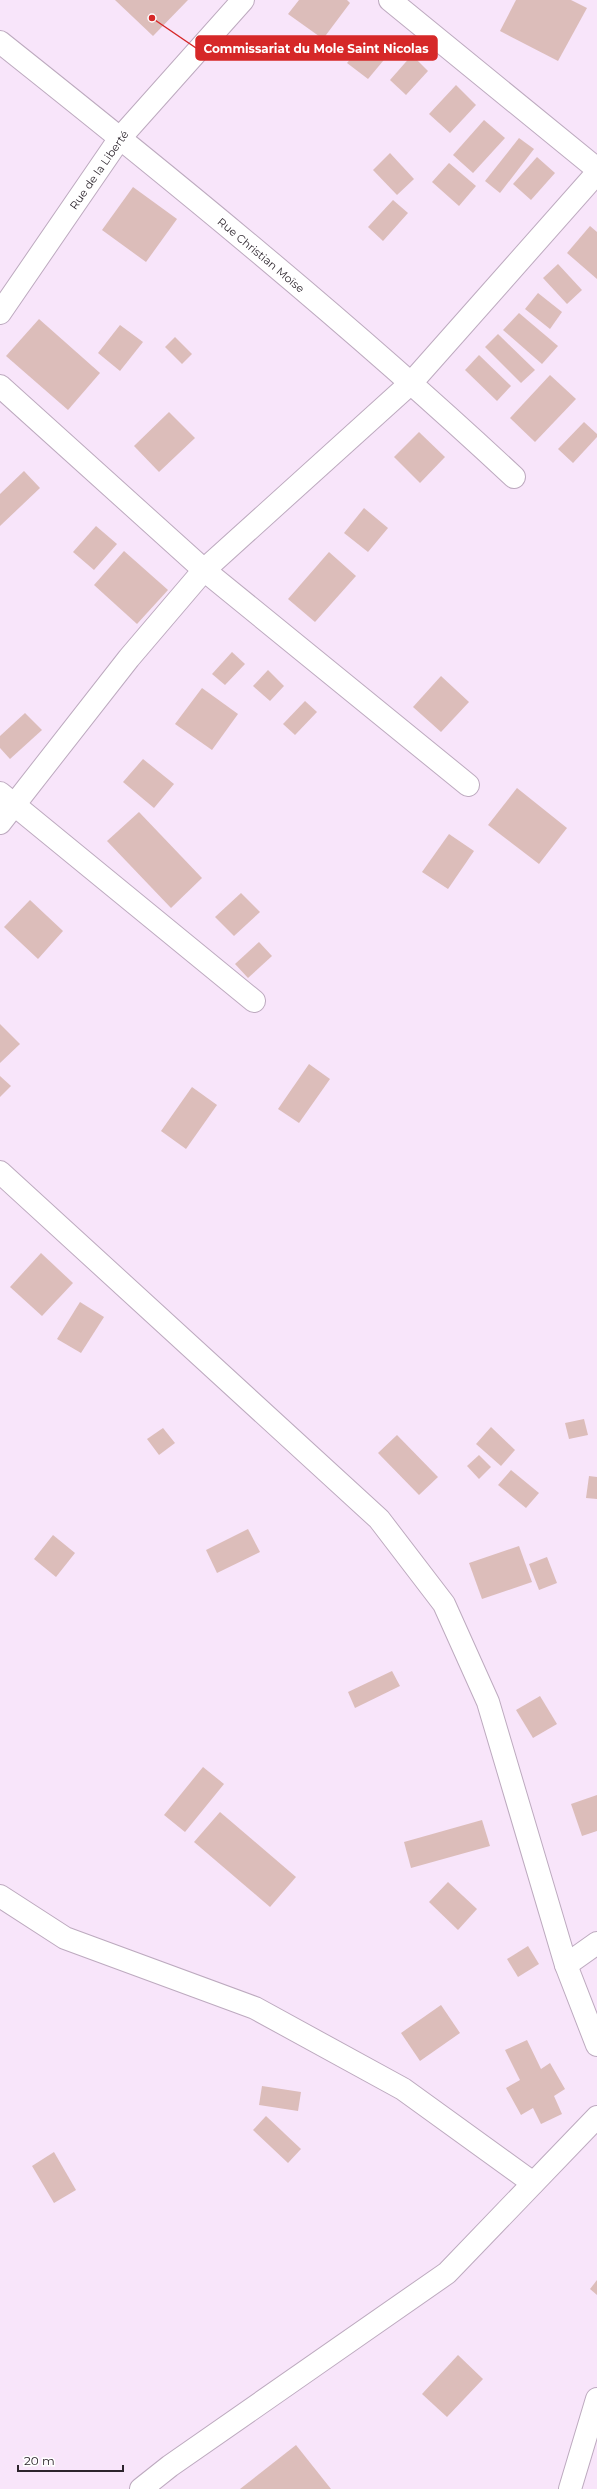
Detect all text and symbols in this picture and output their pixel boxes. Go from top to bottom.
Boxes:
callout: Commissariat du Mole Saint Nicolas [196,36,437,60]
text: Commissariat du Mole Saint Nicolas [203,41,429,56]
street label: Rue de la Liberté [67,128,132,212]
street label: Rue Christian Moïse [215,214,308,296]
scale bar [18,2447,123,2473]
text: 20 m [24,2453,55,2468]

